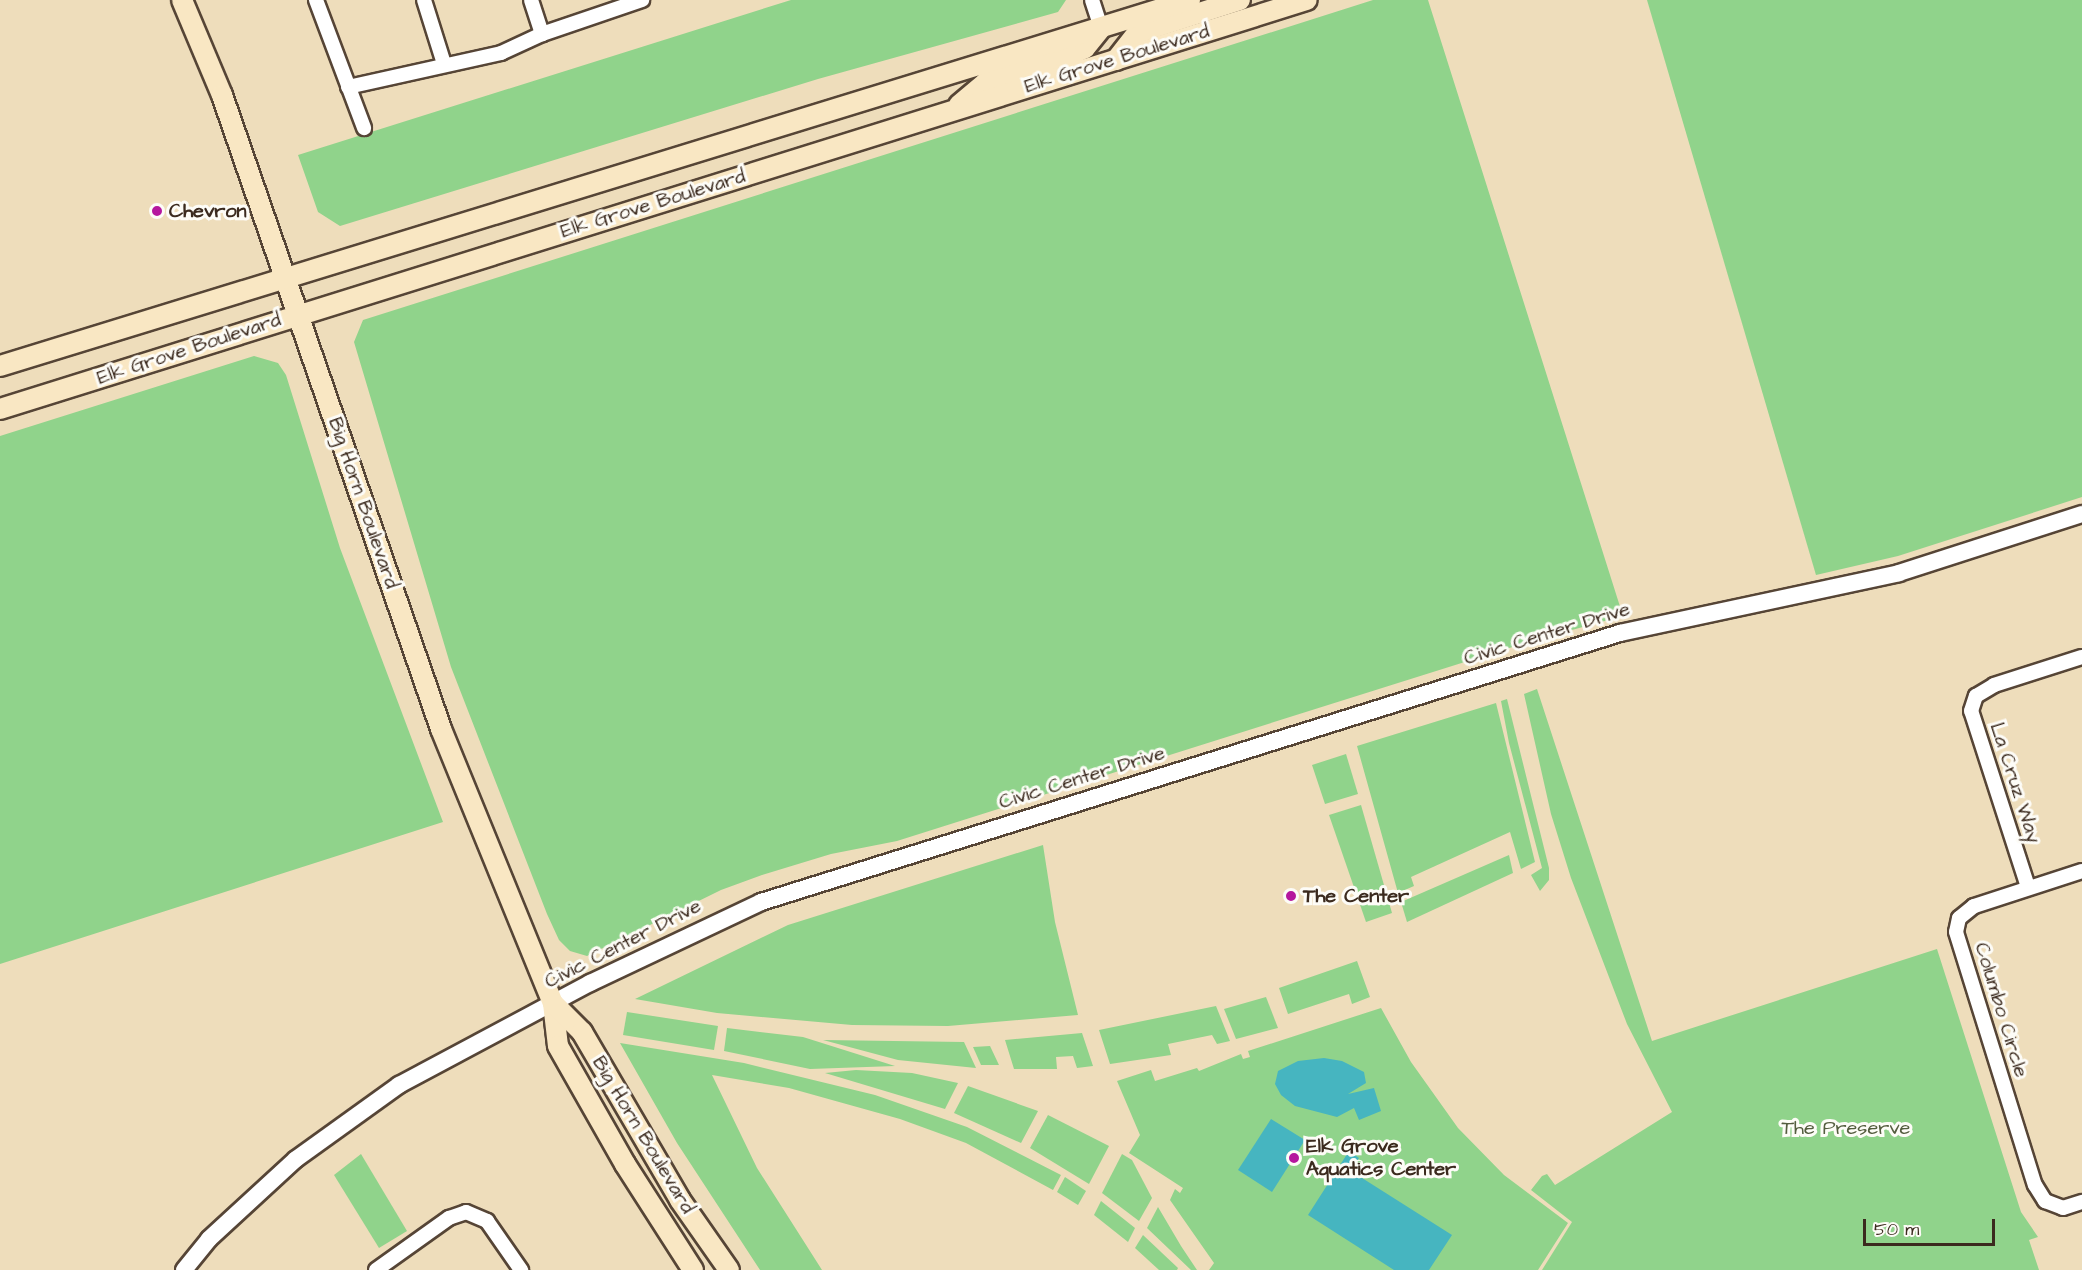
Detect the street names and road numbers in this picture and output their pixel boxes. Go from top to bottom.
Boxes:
street label: Elk Grove Boulevard [1022,19,1212,99]
street label: Elk Grove Boulevard [558,164,748,244]
street label: Elk Grove Boulevard [94,308,284,390]
street label: Big Horn Boulevard [322,414,404,592]
street label: Civic Center Drive [1461,597,1633,671]
street label: La Cruz Way [1984,720,2046,846]
street label: Civic Center Drive [996,741,1168,815]
street label: Civic Center Drive [541,894,705,994]
street label: Columbo Circle [1969,940,2033,1080]
street label: Big Horn Boulevard [587,1052,699,1218]

